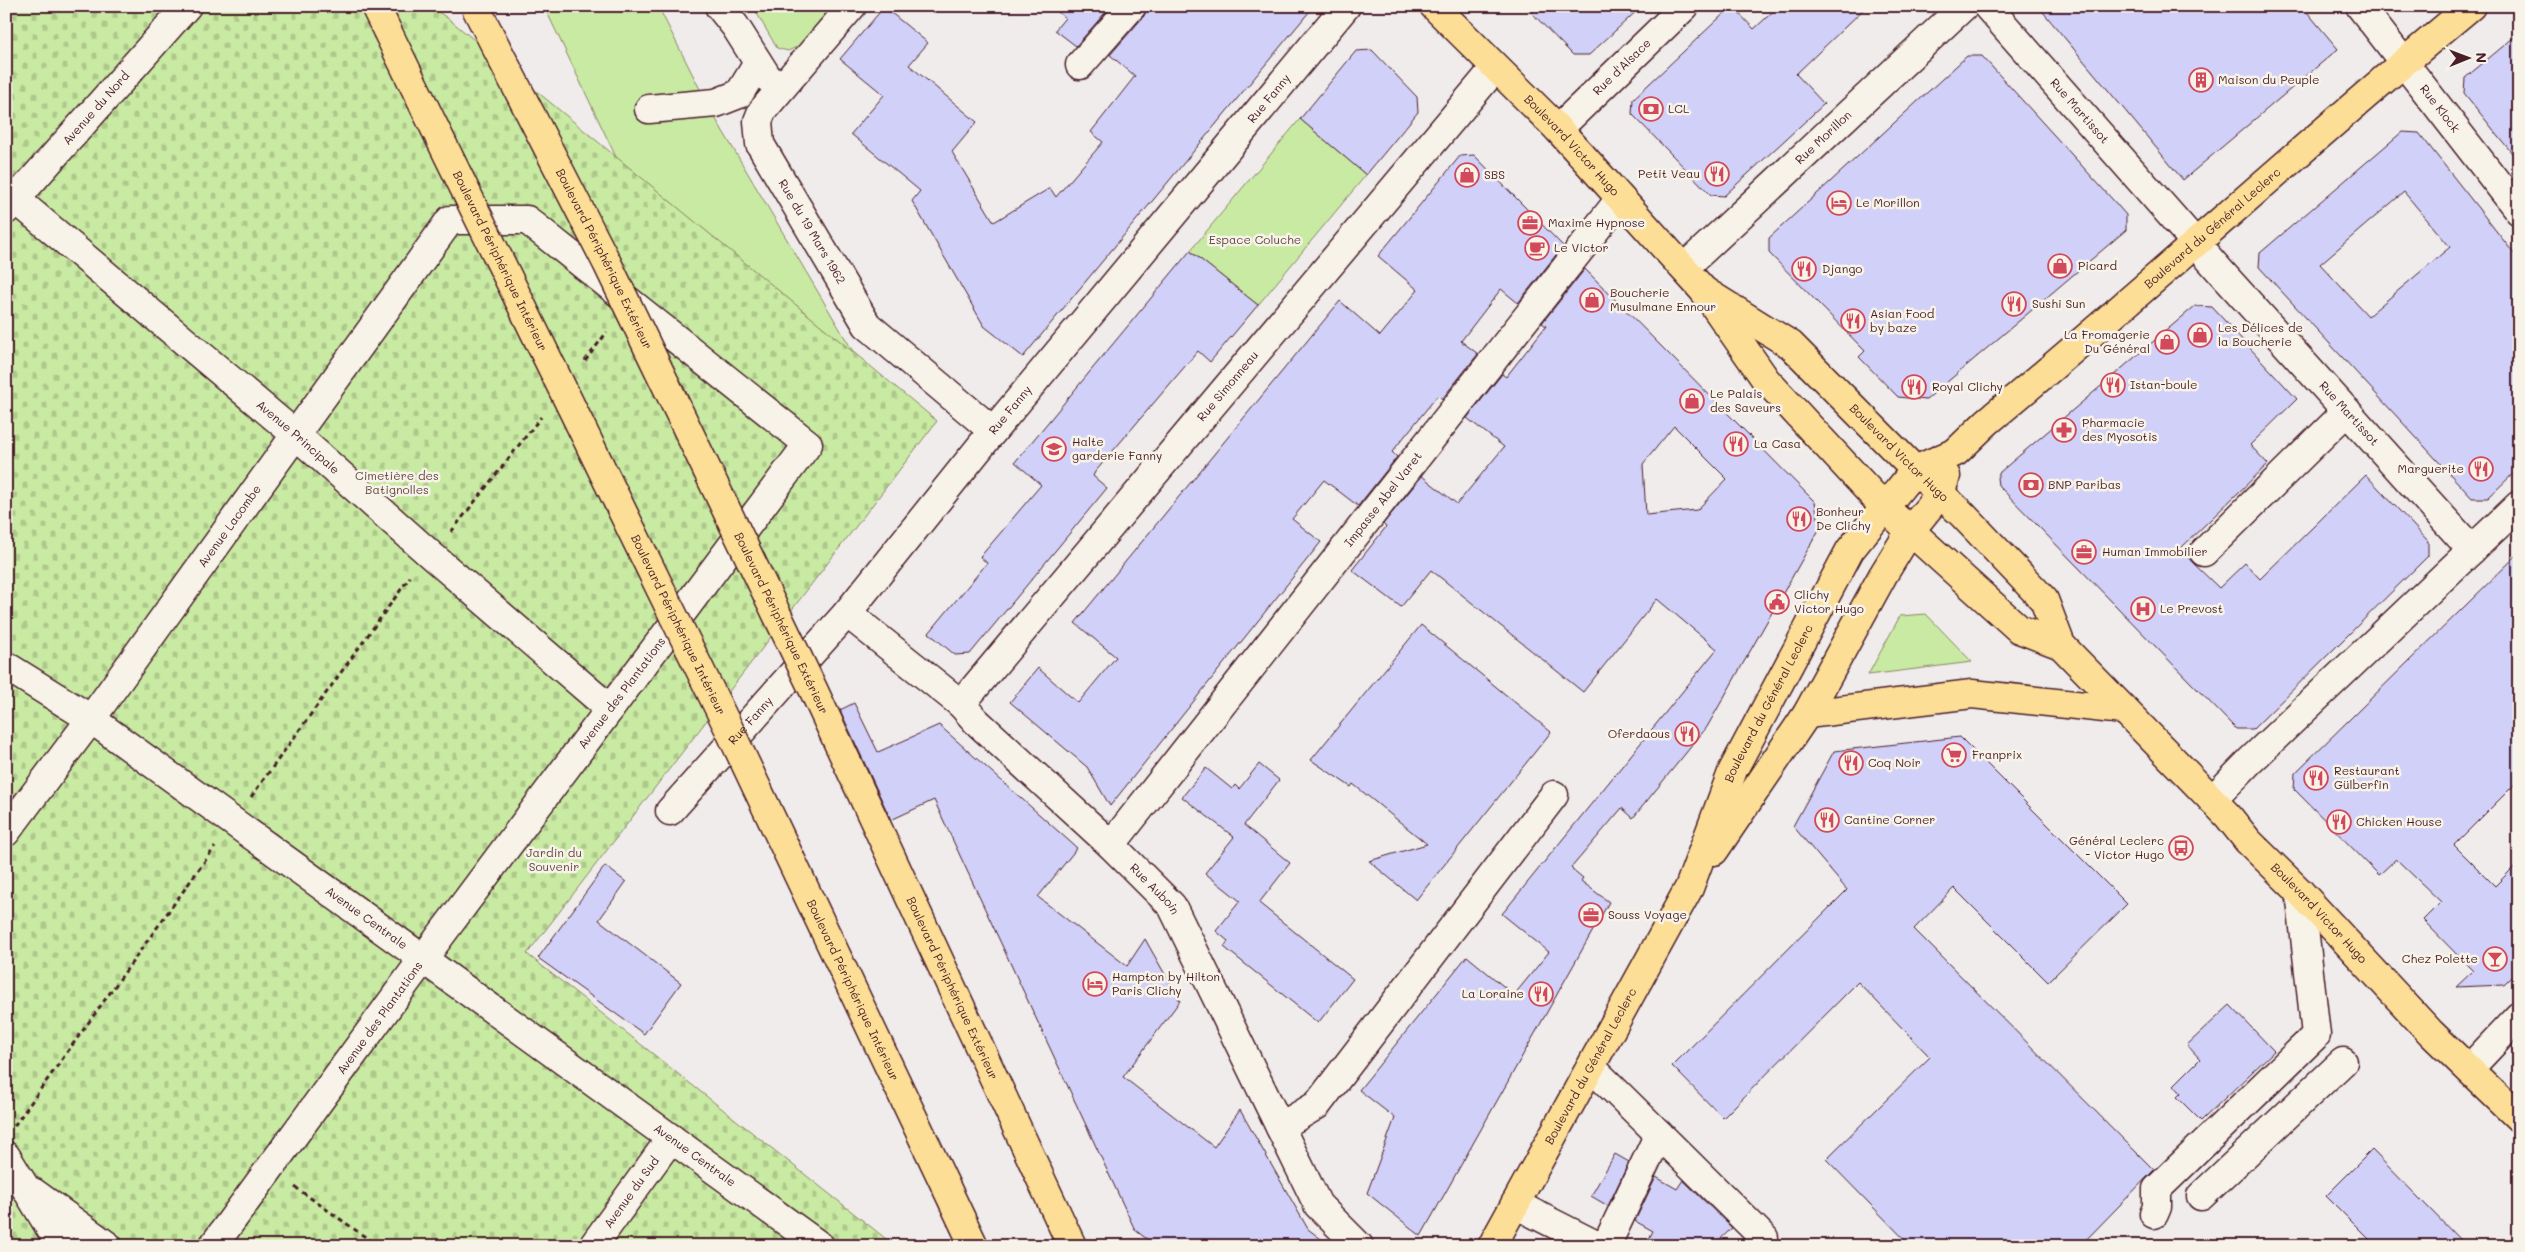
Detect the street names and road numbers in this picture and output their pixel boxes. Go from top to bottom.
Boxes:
street label: Rue d'Alsace [1589,35,1654,98]
street label: Avenue du Nord [59,67,133,148]
street label: Rue Fanny [1243,70,1293,126]
street label: Rue Martissot [2047,75,2113,146]
street label: Rue Klock [2417,81,2464,135]
street label: Boulevard Victor Hugo [1521,91,1623,199]
street label: Rue Morillon [1791,106,1854,167]
street label: Boulevard du Général Leclerc [2140,164,2283,292]
street label: Boulevard Périphérique Extérieur [553,166,656,352]
street label: Boulevard Périphérique Intérieur [450,168,552,353]
street label: Rue du 19 Mars 1962 [776,176,850,286]
street label: Rue Simonneau [1193,347,1261,424]
street label: Rue Martissot [2316,377,2383,449]
street label: Rue Fanny [984,382,1035,437]
street label: Avenue Principale [254,396,344,477]
street label: Boulevard Victor Hugo [1847,400,1953,505]
street label: Impasse Abel Varet [1340,448,1425,550]
street label: Avenue Lacombe [194,481,264,570]
street label: Boulevard Périphérique Extérieur [731,529,832,716]
street label: Boulevard Périphérique Intérieur [628,532,730,717]
street label: Boulevard du Général Leclerc [1720,621,1816,784]
street label: Avenue des Plantations [574,633,669,751]
street label: Rue Fanny [724,693,776,748]
street label: Rue Auboin [1127,859,1184,917]
street label: Boulevard Victor Hugo [2268,859,2371,966]
street label: Avenue Centrale [323,882,411,952]
street label: Boulevard Périphérique Extérieur [904,894,1002,1082]
street label: Boulevard Périphérique Intérieur [804,896,903,1083]
street label: Avenue des Plantations [333,958,426,1077]
street label: Boulevard du Général Leclerc [1540,985,1639,1147]
street label: Avenue Centrale [651,1120,739,1190]
street label: Avenue du Sud [600,1153,662,1231]

